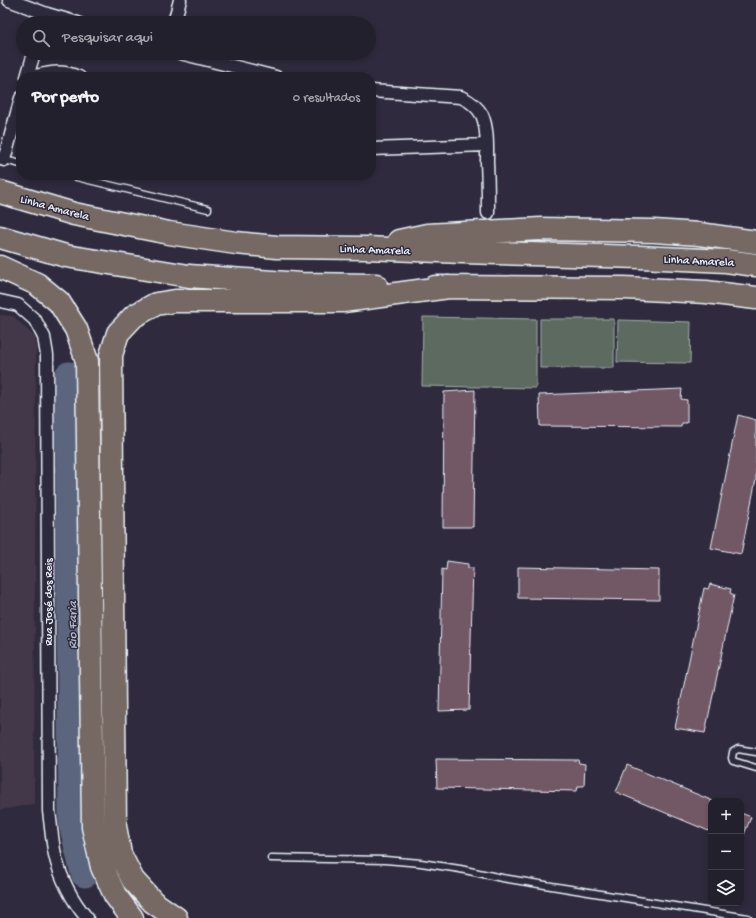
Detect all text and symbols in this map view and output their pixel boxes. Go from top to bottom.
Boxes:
search box [16,16,376,60]
icon: search [30,27,52,49]
text: Pesquisar aqui [62,29,153,47]
text: Por perto [32,88,99,108]
text: 0 resultados [293,91,360,106]
street label: Linha Amarela [19,193,91,225]
street label: Linha Amarela [339,243,411,259]
street label: Linha Amarela [663,253,735,271]
street label: Rua José dos Reis [43,558,57,646]
water label: Rio Faria [66,600,81,649]
map controls [708,798,744,906]
button: + [708,798,744,834]
button: − [708,834,744,870]
button: layers [708,870,744,906]

